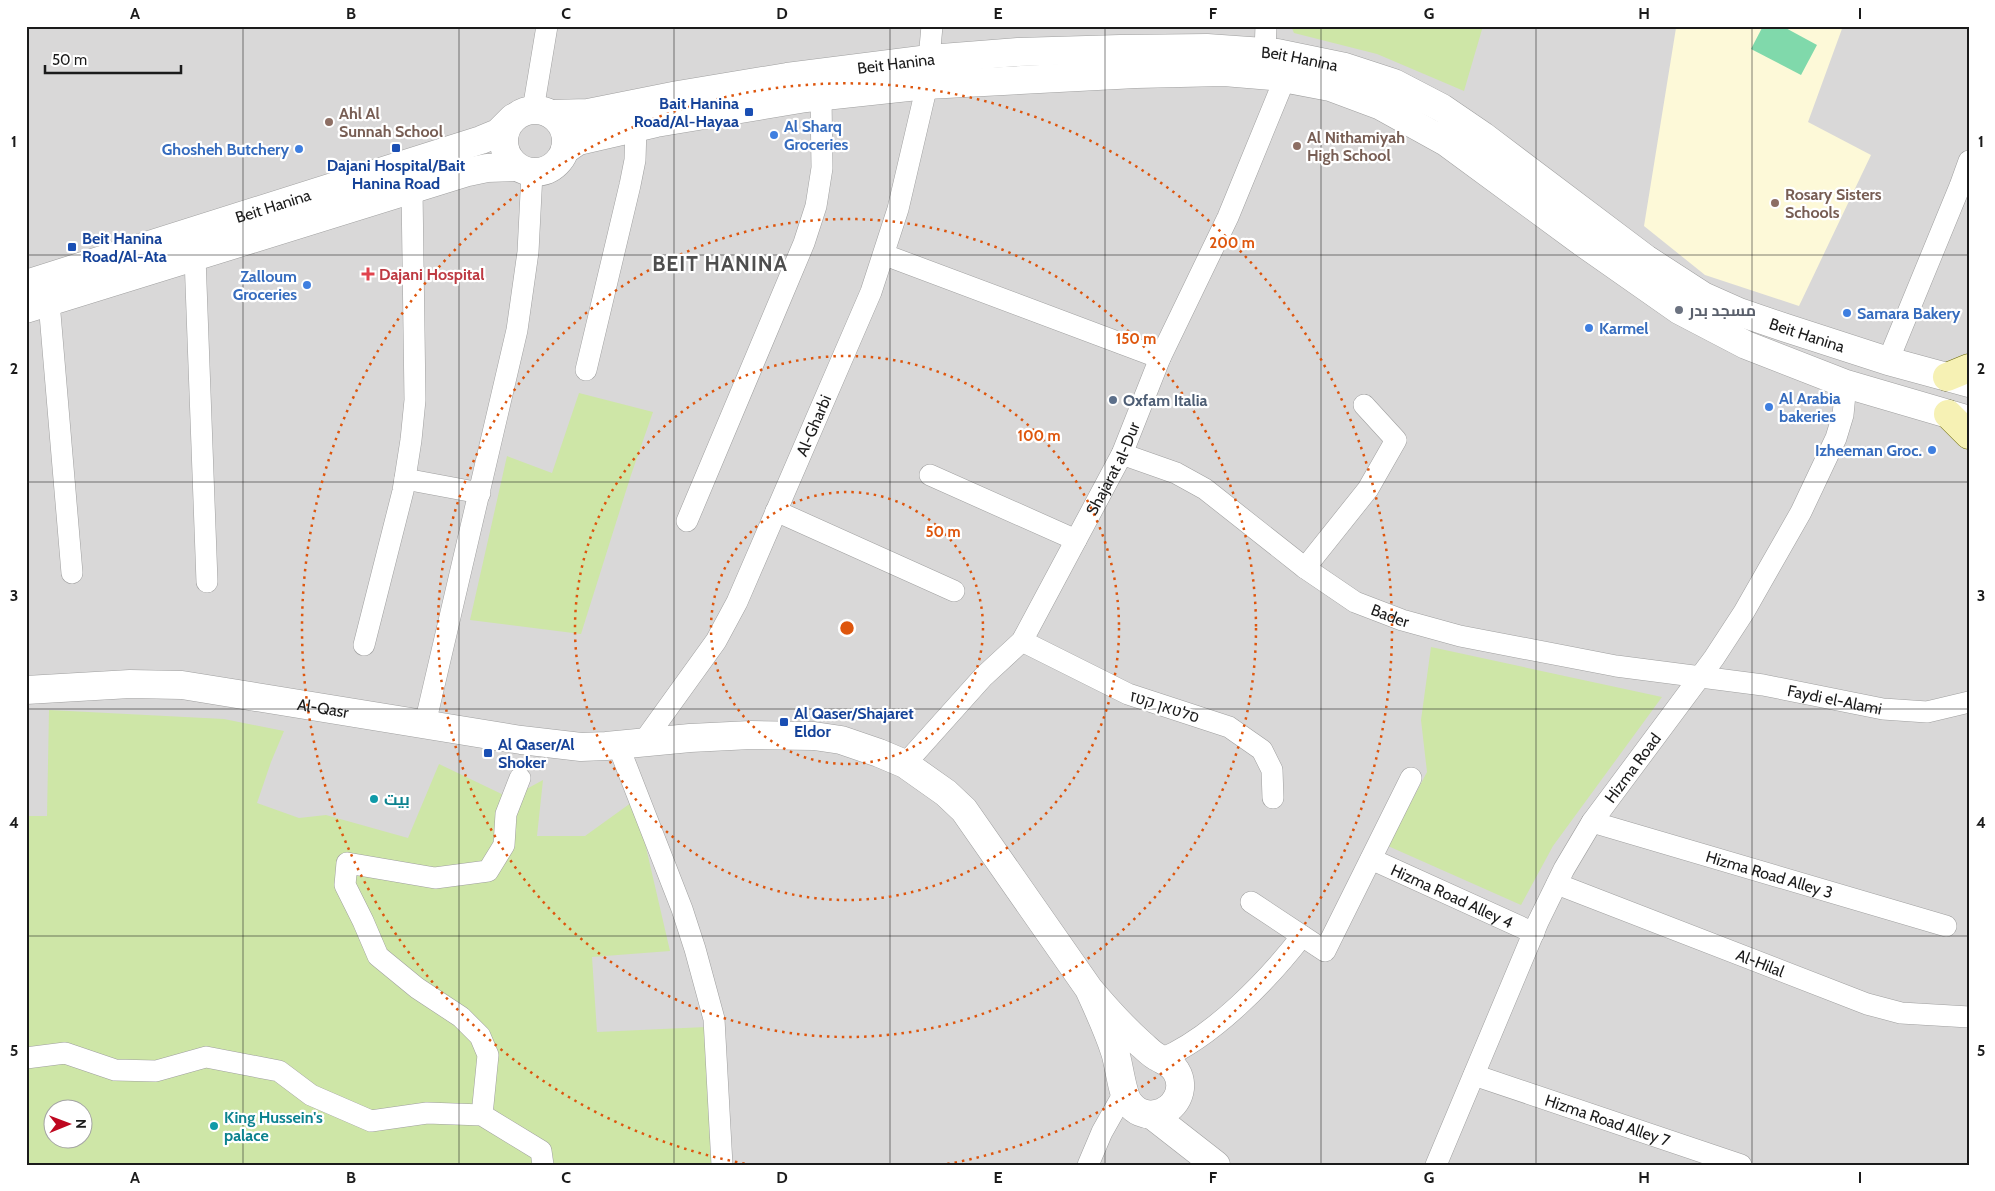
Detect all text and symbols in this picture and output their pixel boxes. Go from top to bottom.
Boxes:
text: A [130,4,140,23]
text: B [346,4,356,23]
text: C [561,4,571,23]
text: D [776,4,788,23]
text: E [993,4,1003,23]
text: F [1209,4,1218,23]
text: G [1424,4,1434,23]
text: H [1638,4,1650,23]
text: I [1858,4,1862,23]
scale bar [45,42,181,74]
street label: Beit Hanina [1260,43,1340,75]
street label: Beit Hanina [856,50,936,78]
text: 50 m [52,51,87,69]
place label: Bait Hanina Road/Al-Hayaa [634,94,739,131]
place label: Ahl Al Sunnah School [339,104,443,141]
marker: Bait Hanina Road/Al-Hayaa [743,106,755,118]
marker: Ahl Al Sunnah School [323,116,335,128]
place label: Al Sharq Groceries [784,117,849,154]
place label: Al Nithamiyah High School [1307,128,1405,165]
marker: Al Sharq Groceries [768,129,780,141]
text: 1 [11,132,17,151]
text: 1 [1978,132,1984,151]
place label: Ghosheh Butchery [162,140,289,159]
marker: Al Nithamiyah High School [1291,140,1303,152]
marker: Dajani Hospital/Bait Hanina Road [390,142,402,154]
marker: Ghosheh Butchery [293,143,305,155]
place label: Dajani Hospital/Bait Hanina Road [327,156,466,193]
street label: Beit Hanina [233,185,313,227]
place label: Rosary Sisters Schools [1785,185,1882,222]
marker: Rosary Sisters Schools [1769,197,1781,209]
place label: Beit Hanina Road/Al-Ata [82,229,167,266]
text: 200 m [1209,234,1255,252]
marker: Beit Hanina Road/Al-Ata [66,241,78,253]
district label: BEIT HANINA [652,251,788,276]
place label: Dajani Hospital [379,265,484,284]
place label: Zalloum Groceries [233,267,297,304]
marker: Dajani Hospital [361,267,375,281]
marker: Zalloum Groceries [301,279,313,291]
place label: مسجد بدر [1688,301,1756,320]
marker: مسجد بدر [1673,304,1685,316]
place label: Samara Bakery [1857,304,1961,323]
marker: Samara Bakery [1841,307,1853,319]
street label: Beit Hanina [1767,314,1847,356]
place label: Karmel [1599,319,1649,338]
marker: Karmel [1583,322,1595,334]
text: 150 m [1116,330,1156,348]
text: 2 [10,359,18,378]
text: 2 [1977,359,1985,378]
place label: Al Arabia bakeries [1779,389,1841,426]
place label: Oxfam Italia [1123,391,1208,410]
street label: Al-Gharbi [792,392,835,459]
marker: Oxfam Italia [1107,394,1119,406]
marker: Al Arabia bakeries [1763,401,1775,413]
street label: Shajarat al-Dur [1082,418,1144,518]
text: 100 m [1017,427,1061,445]
place label: Izheeman Groc. [1815,441,1922,460]
marker: Izheeman Groc. [1926,444,1938,456]
text: 50 m [925,523,961,541]
text: 3 [10,586,18,605]
text: 3 [1977,586,1985,605]
street label: Bader [1368,600,1412,632]
centre of rings [838,619,856,637]
street label: Faydi el-Alami [1786,681,1884,719]
street label: סלטאן קטז [1128,686,1202,727]
street label: Al-Qasr [296,695,351,722]
place label: Al Qaser/Shajaret Eldor [794,704,914,741]
marker: Al Qaser/Shajaret Eldor [778,716,790,728]
street label: Hizma Road [1601,729,1665,807]
place label: Al Qaser/Al Shoker [498,735,575,772]
marker: Al Qaser/Al Shoker [482,747,494,759]
place label: بيت [384,790,410,809]
marker: بيت [368,793,380,805]
text: 4 [9,813,19,832]
text: 4 [1976,813,1986,832]
street label: Hizma Road Alley 3 [1704,847,1835,902]
street label: Hizma Road Alley 4 [1388,860,1516,932]
street label: Al-Hilal [1733,945,1787,981]
text: 5 [10,1041,18,1060]
text: 5 [1977,1041,1985,1060]
street label: Hizma Road Alley 7 [1542,1091,1673,1150]
north arrow [42,1098,92,1148]
place label: King Hussein's palace [224,1108,323,1145]
text: N [72,1119,90,1129]
marker: King Hussein's palace [208,1120,220,1132]
text: A [130,1168,140,1187]
text: B [346,1168,356,1187]
text: C [561,1168,571,1187]
text: D [776,1168,788,1187]
text: E [993,1168,1003,1187]
text: F [1209,1168,1218,1187]
text: G [1424,1168,1434,1187]
text: H [1638,1168,1650,1187]
text: I [1858,1168,1862,1187]

